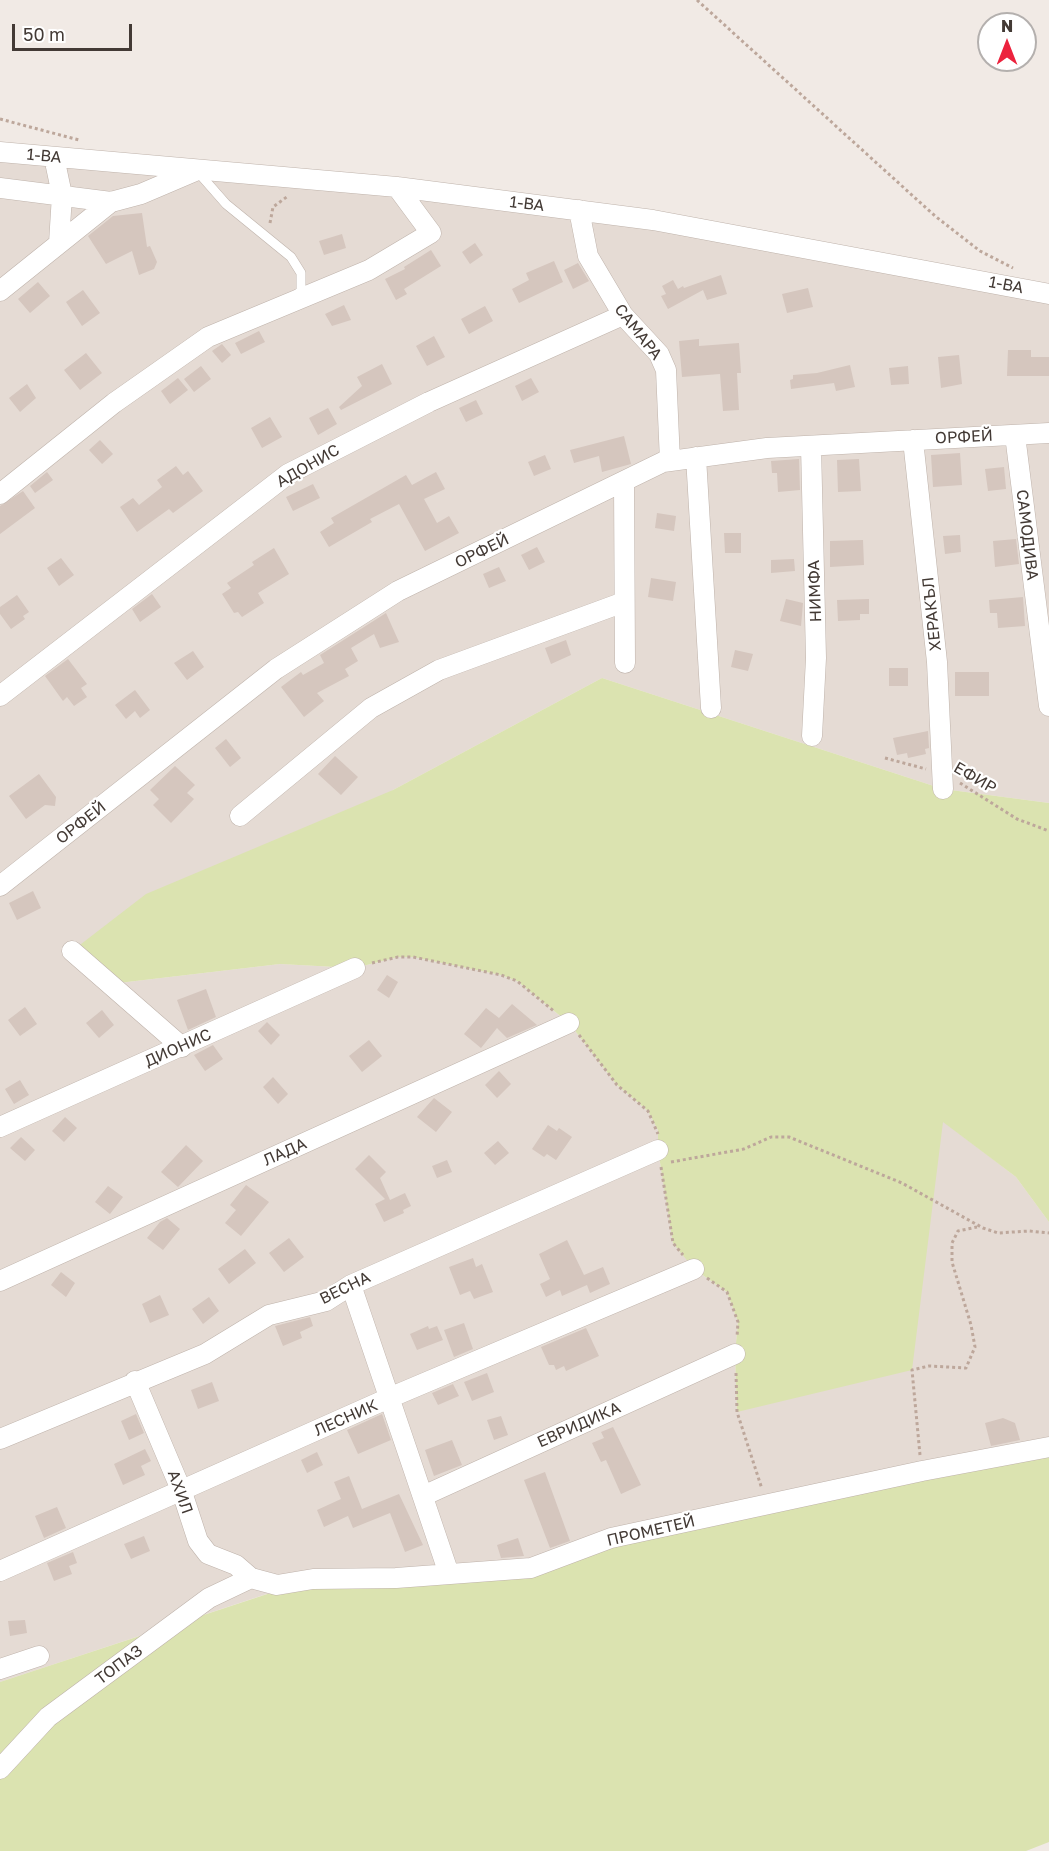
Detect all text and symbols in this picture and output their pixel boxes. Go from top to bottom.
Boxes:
scale bar [15,12,135,50]
north arrow [977,12,1037,72]
text: N [1001,16,1013,36]
text: 50 m [23,23,65,45]
street label: 1-ВА [26,145,62,167]
street label: 1-ВА [508,192,546,216]
street label: 1-ВА [987,272,1025,298]
street label: САМАРА [610,300,666,364]
street label: ОРФЕЙ [935,426,993,448]
street label: АДОНИС [273,440,343,492]
street label: САМОДИВА [1012,488,1042,582]
street label: ОРФЕЙ [452,530,512,572]
street label: НИМФА [804,560,826,622]
street label: ХЕРАКЪЛ [919,576,945,652]
street label: ЕФИР [950,758,1000,798]
street label: ОРФЕЙ [52,798,110,848]
street label: ДИОНИС [142,1025,214,1071]
street label: ЛАДА [260,1134,310,1170]
street label: ВЕСНА [316,1268,374,1308]
street label: ЛЕСНИК [311,1395,381,1441]
street label: ЕВРИДИКА [534,1398,624,1452]
street label: АХИЛ [163,1467,197,1517]
street label: ПРОМЕТЕЙ [605,1512,697,1550]
street label: ТОПАЗ [92,1641,146,1689]

